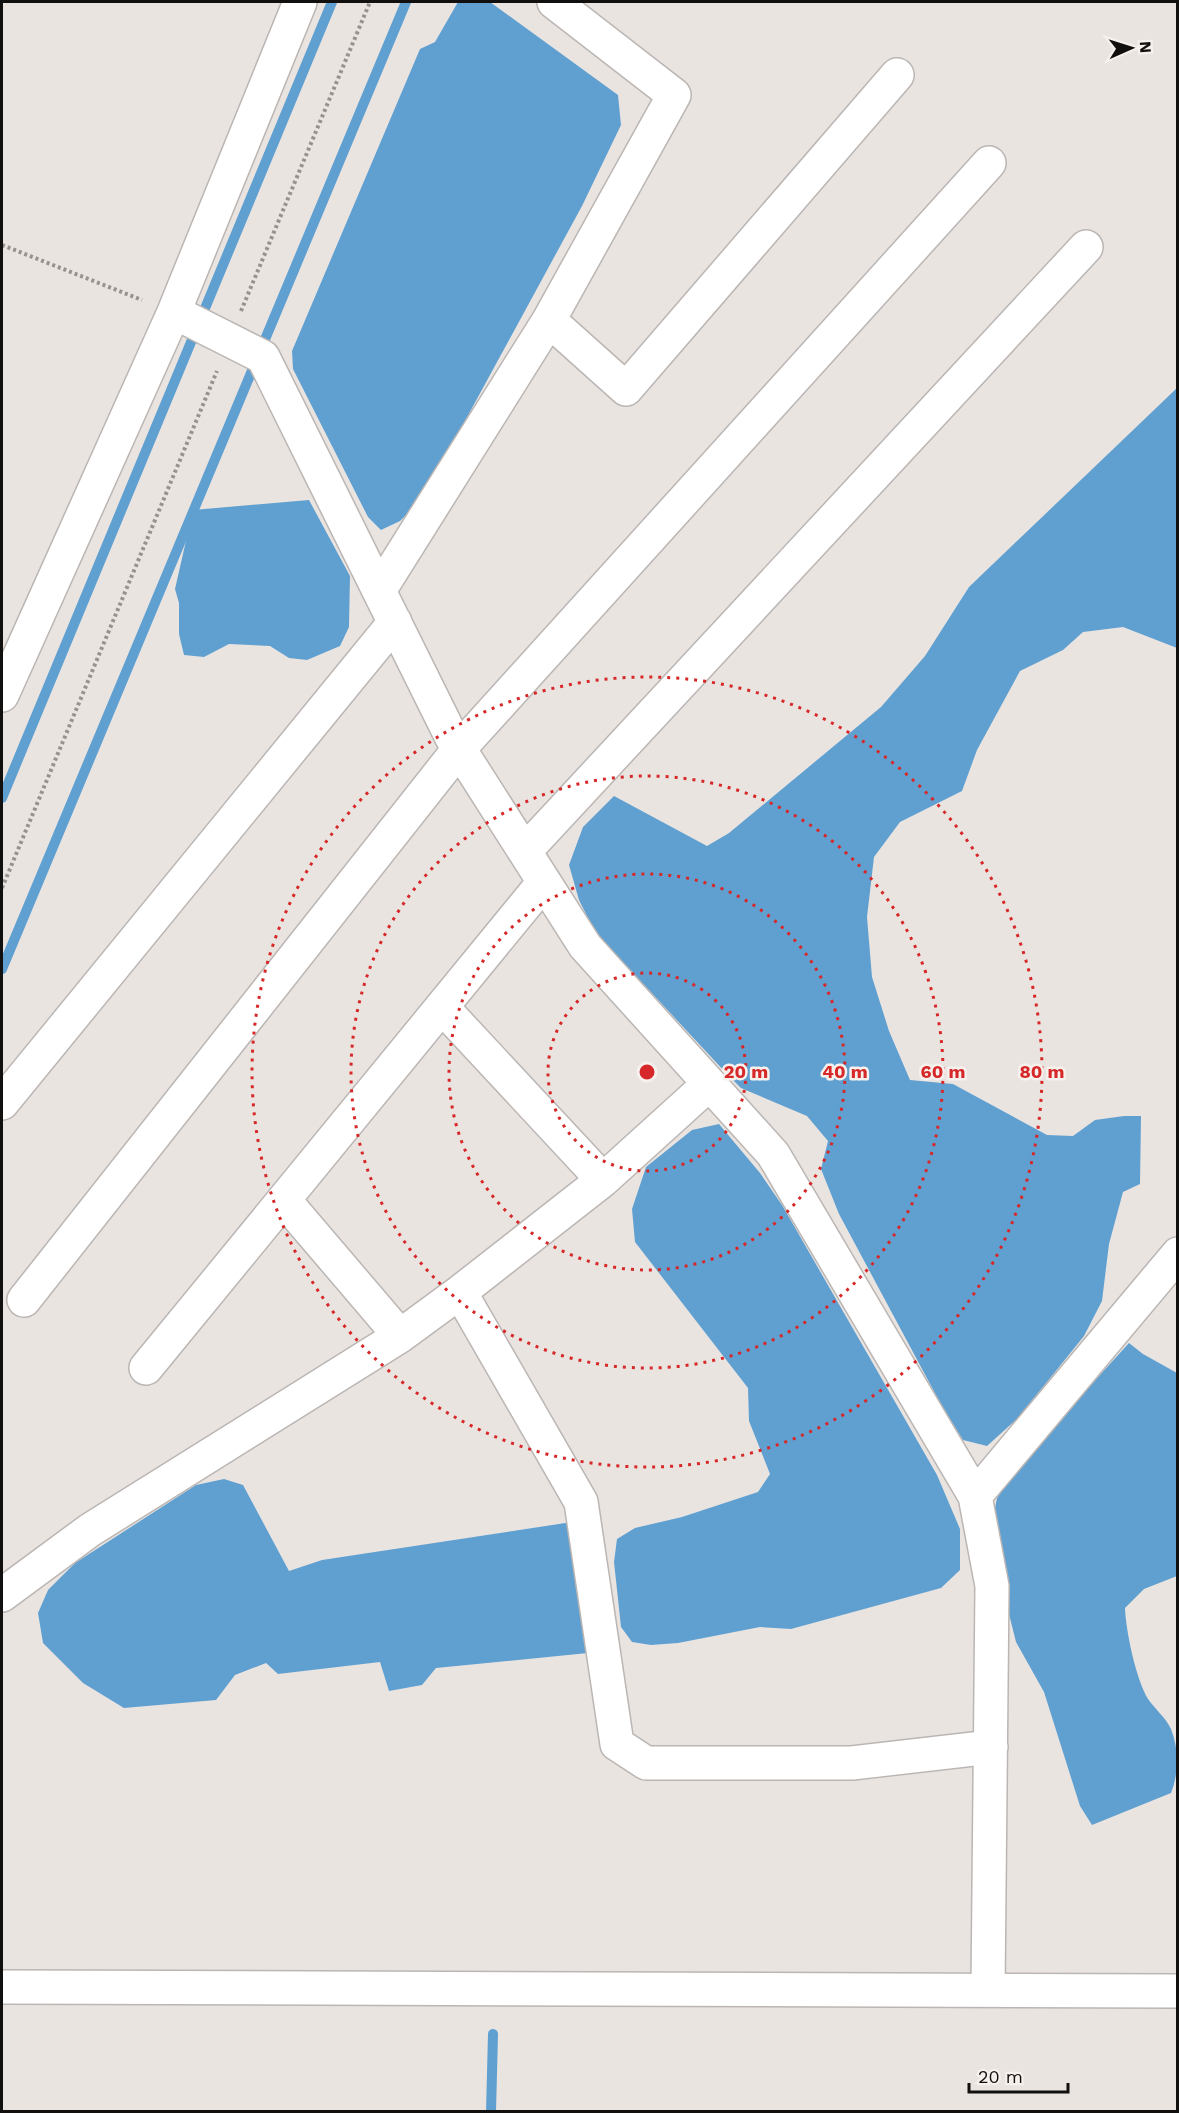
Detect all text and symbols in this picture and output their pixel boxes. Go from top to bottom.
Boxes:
north arrow [1101,18,1161,78]
text: N [1136,41,1155,54]
text: 20 m [724,1061,768,1082]
text: 40 m [822,1061,868,1082]
text: 60 m [921,1061,965,1082]
text: 80 m [1020,1061,1064,1082]
centre of rings [637,1062,657,1082]
scale bar [969,2056,1068,2094]
text: 20 m [978,2066,1023,2087]

